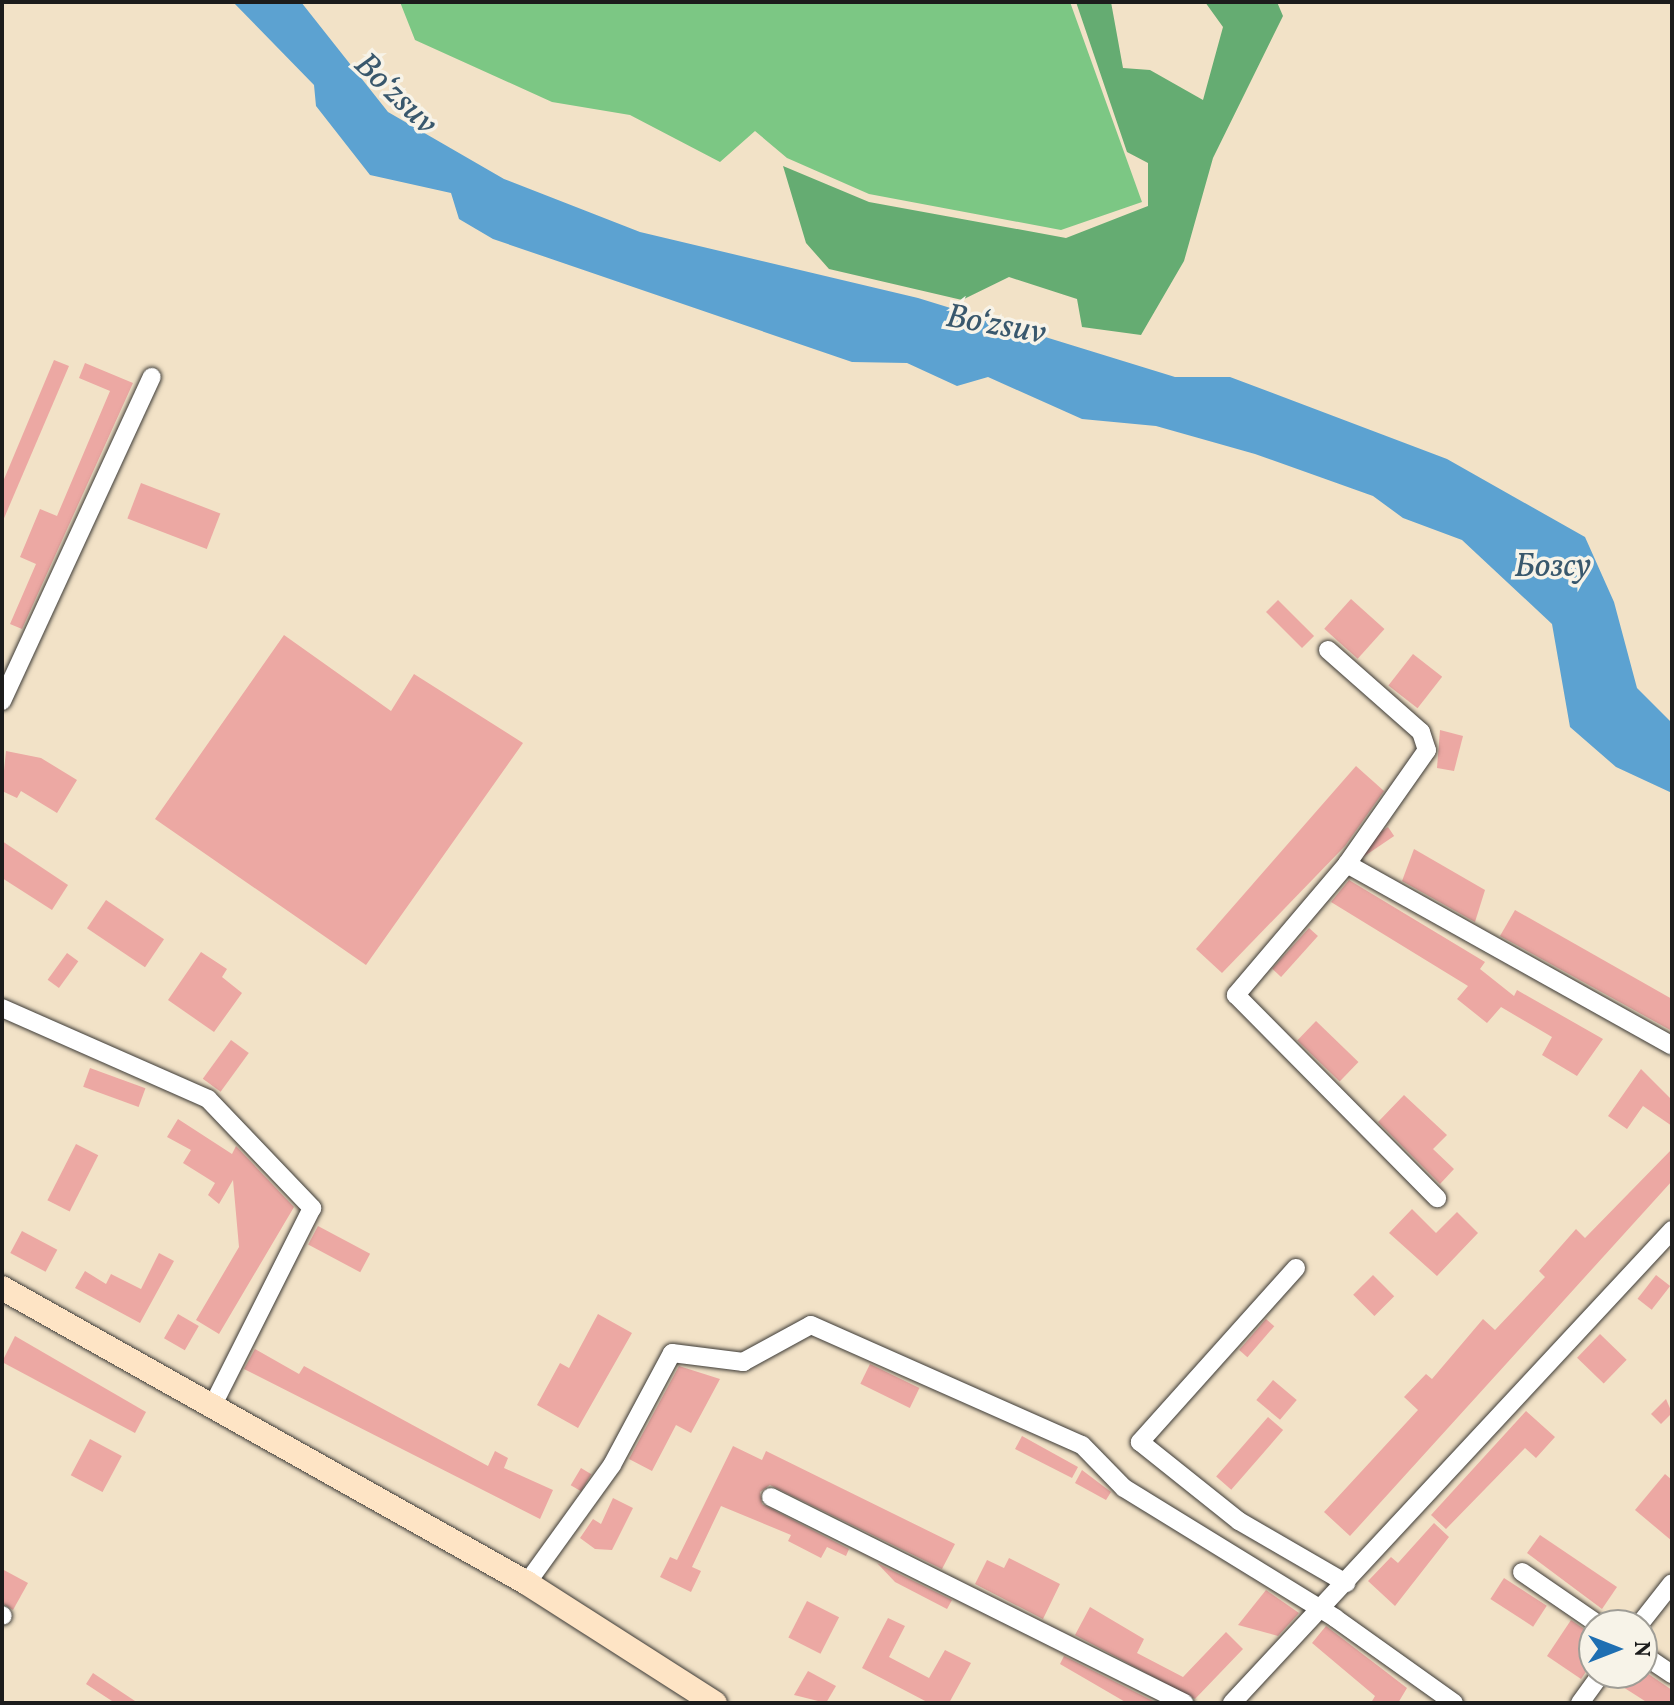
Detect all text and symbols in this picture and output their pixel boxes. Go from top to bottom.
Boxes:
water label: Boʻzsuv [344,45,446,145]
water label: Boʻzsuv [943,297,1049,355]
water label: Бозсу [1515,548,1591,588]
north arrow [1578,1609,1658,1689]
text: N [1625,1641,1656,1657]

